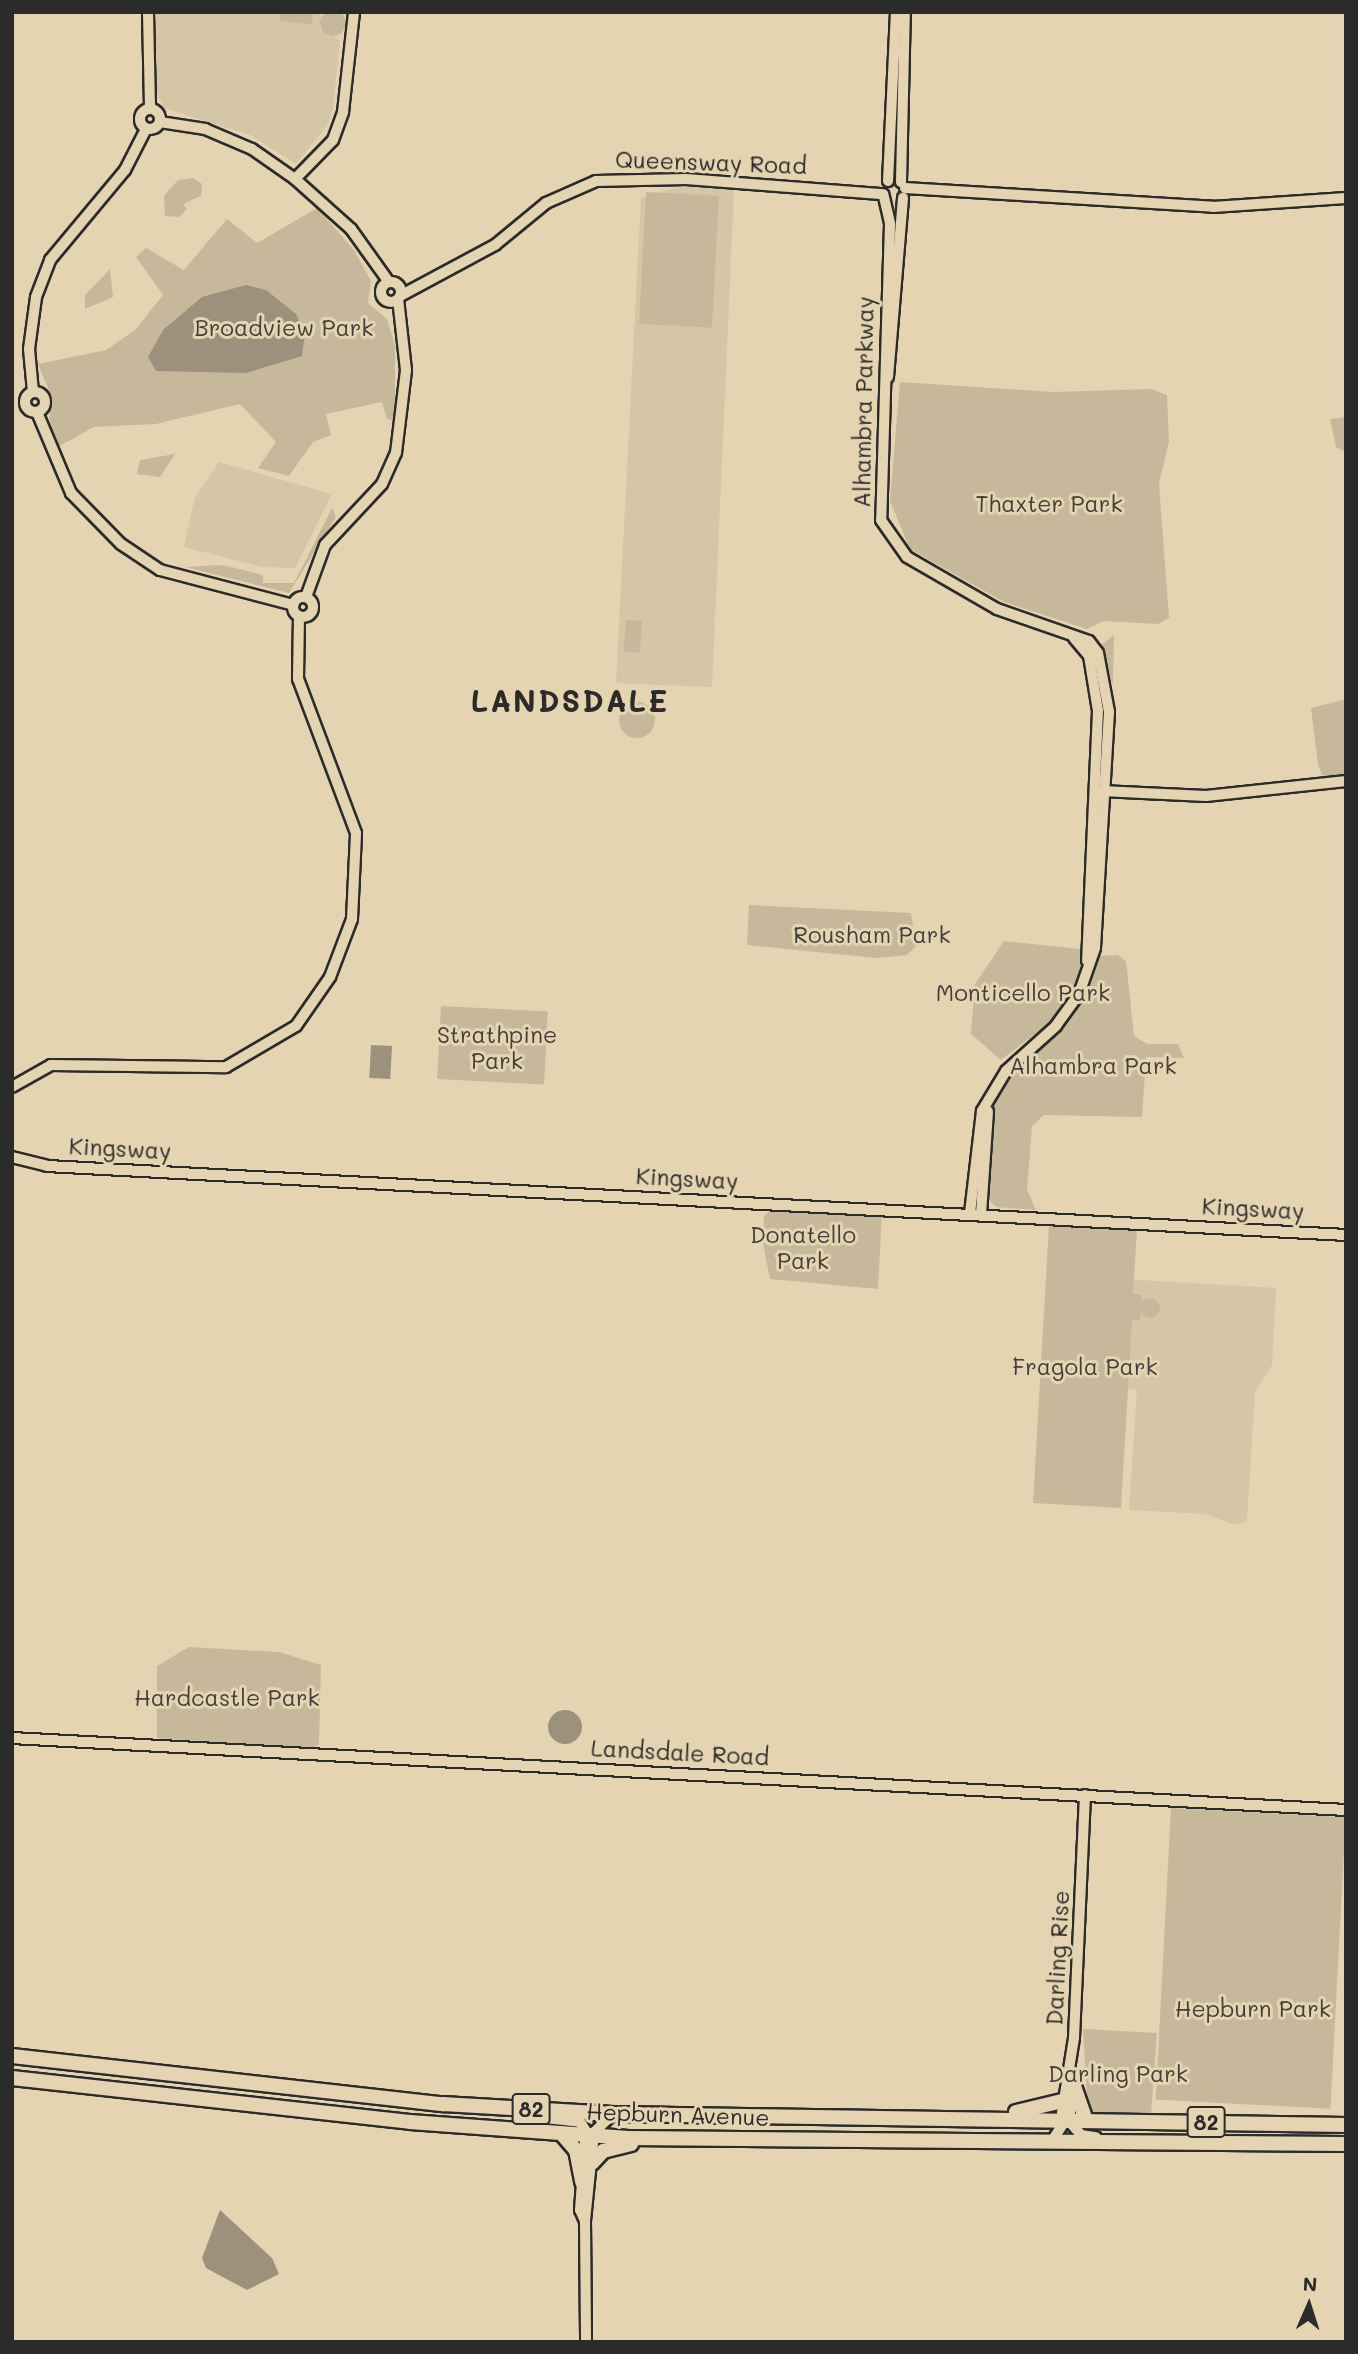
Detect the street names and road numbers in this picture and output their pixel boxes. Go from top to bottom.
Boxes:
street label: Queensway Road [615,145,807,179]
street label: Alhambra Parkway [847,296,879,508]
street label: Kingsway [68,1132,172,1164]
street label: Kingsway [635,1162,739,1194]
street label: Kingsway [1201,1192,1305,1224]
street label: Landsdale Road [590,1734,770,1770]
street label: Darling Rise [1040,1890,1074,2026]
road number: 82 [510,2092,552,2126]
street label: Hepburn Avenue [586,2097,770,2131]
road number: 82 [1185,2104,1227,2140]

